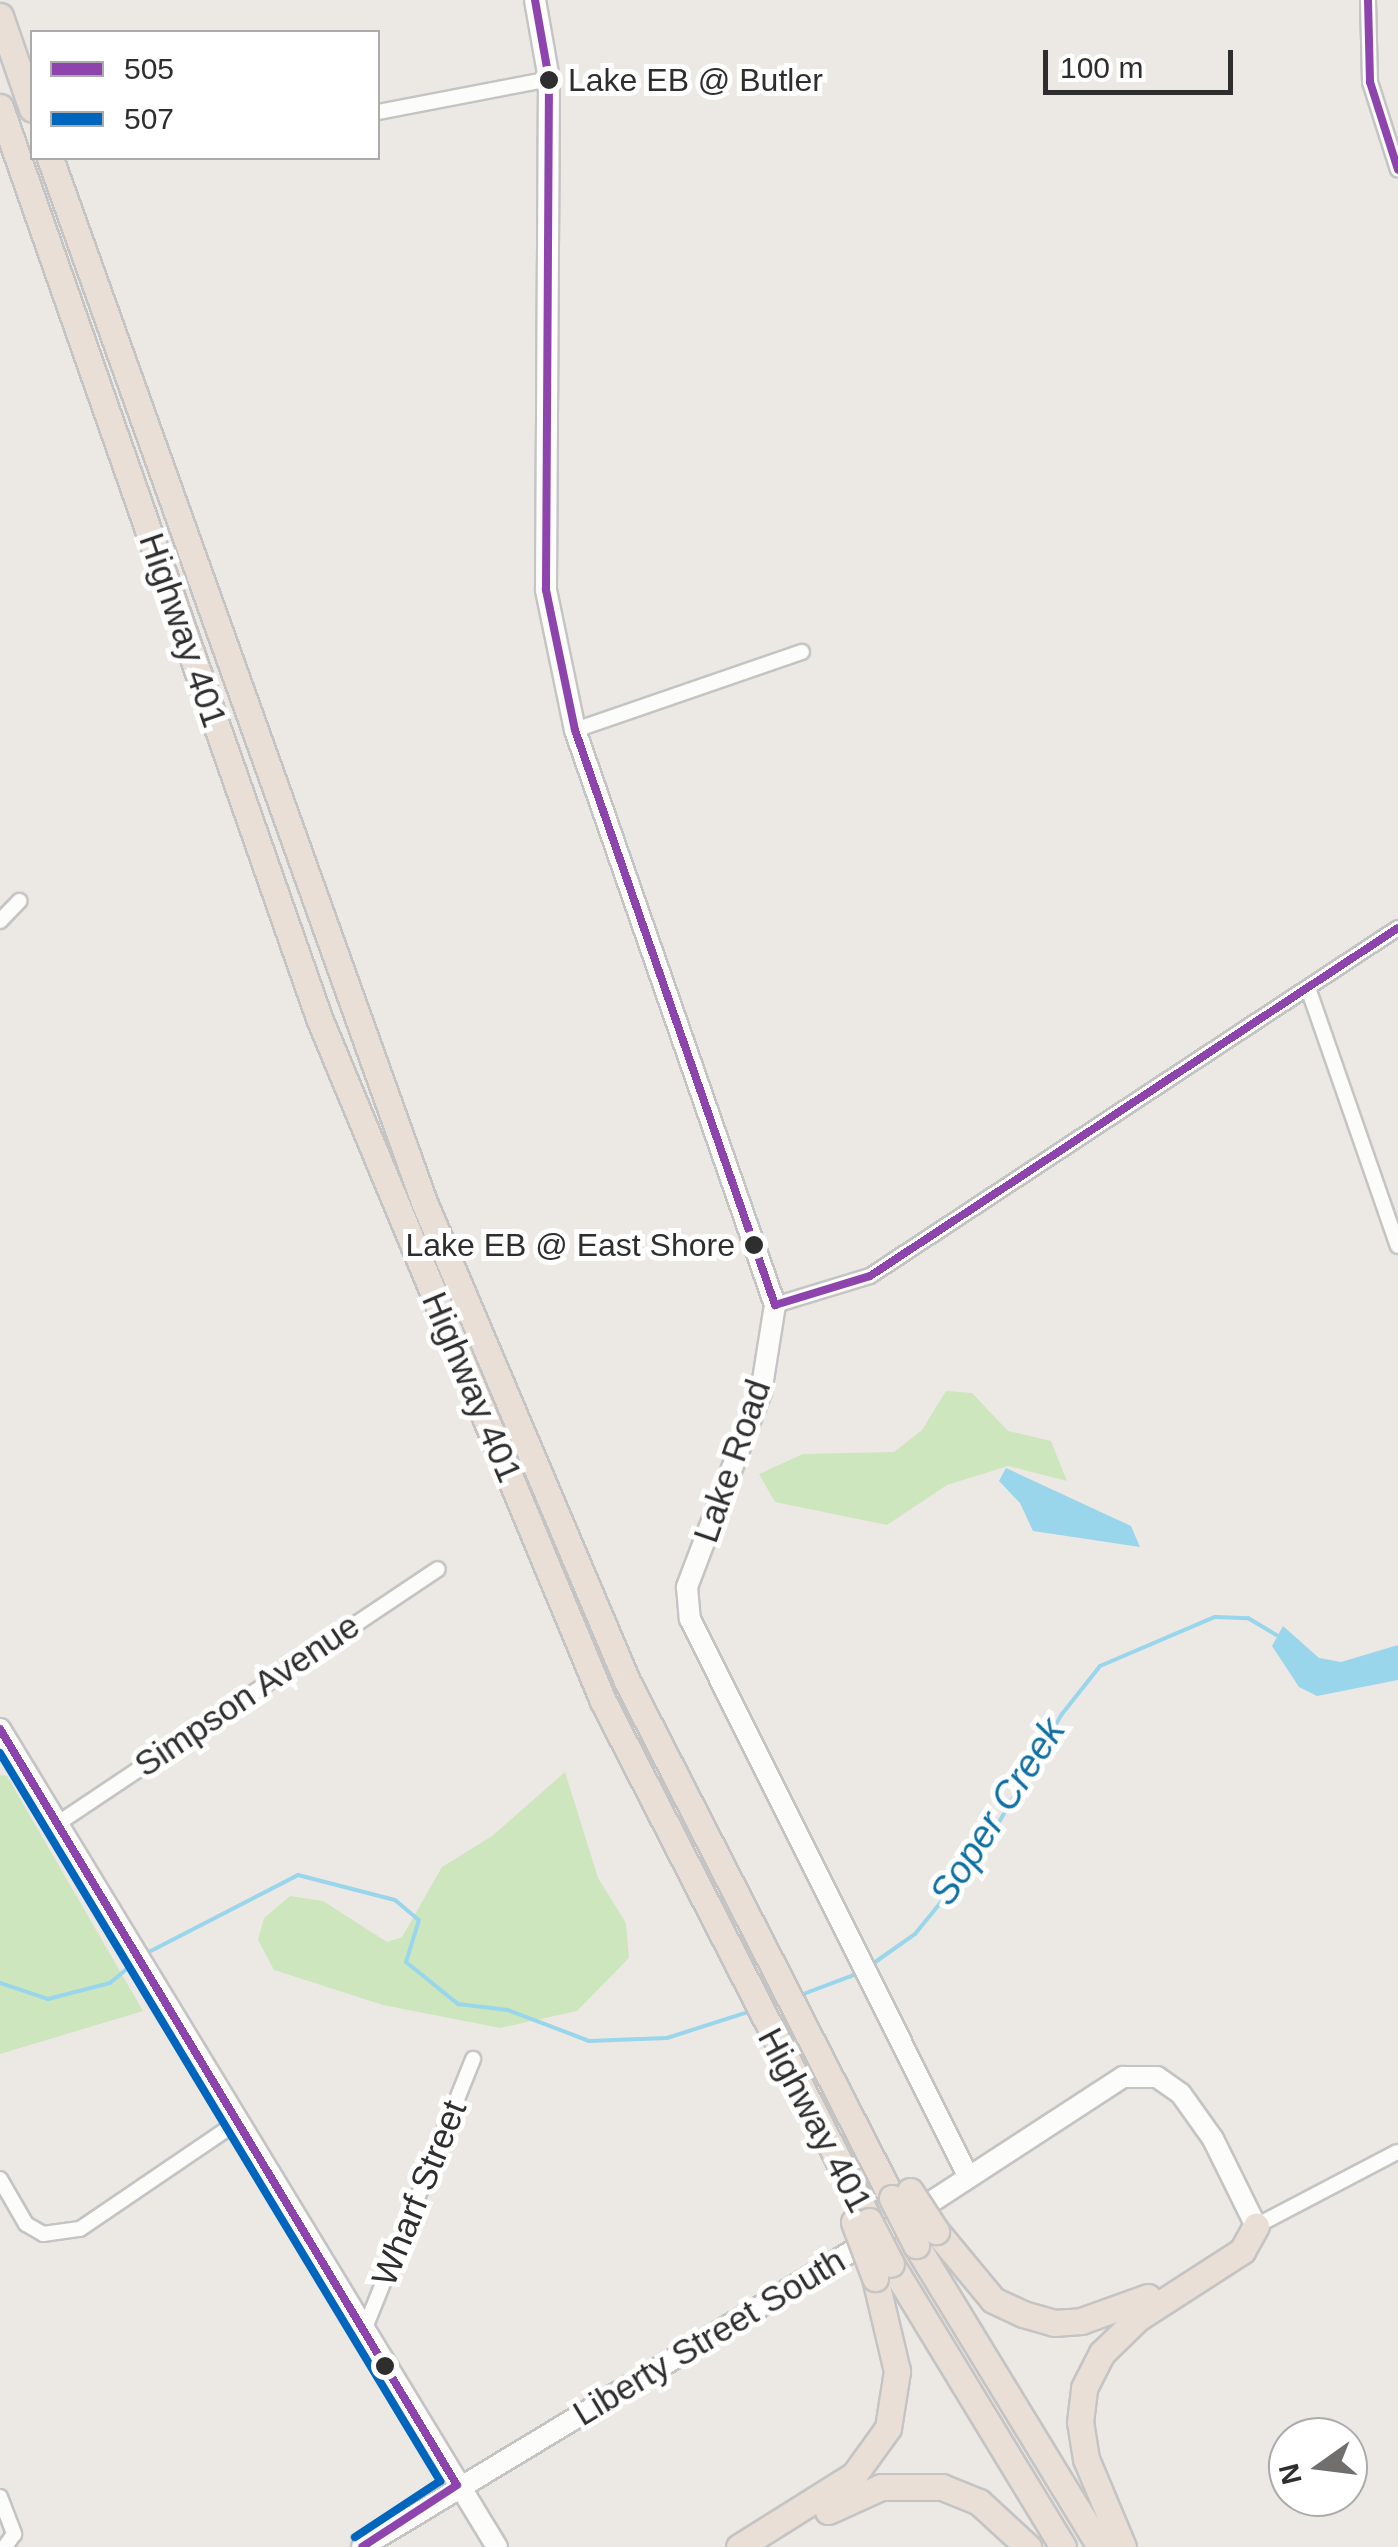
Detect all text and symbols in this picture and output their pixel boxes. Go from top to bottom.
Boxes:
legend [30,30,380,160]
scale bar [1048,30,1238,92]
text: 100 m [1060,51,1143,84]
text: 505 [124,52,174,85]
place label: Lake EB @ Butler [568,61,823,99]
marker: Lake EB @ Butler [539,70,559,90]
text: 507 [124,102,174,135]
street label: Highway 401 [130,528,236,732]
place label: Lake EB @ East Shore [405,1226,735,1264]
marker: Lake EB @ East Shore [744,1235,764,1255]
street label: Highway 401 [413,1286,531,1488]
street label: Lake Road [685,1374,779,1548]
street label: Simpson Avenue [126,1604,368,1786]
water label: Soper Creek [921,1710,1075,1914]
street label: Highway 401 [749,2021,881,2219]
street label: Wharf Street [363,2094,475,2292]
street label: Liberty Street South [566,2239,852,2435]
unlabelled marker [375,2356,395,2376]
north arrow [1268,2417,1368,2517]
text: N [1273,2460,1308,2487]

